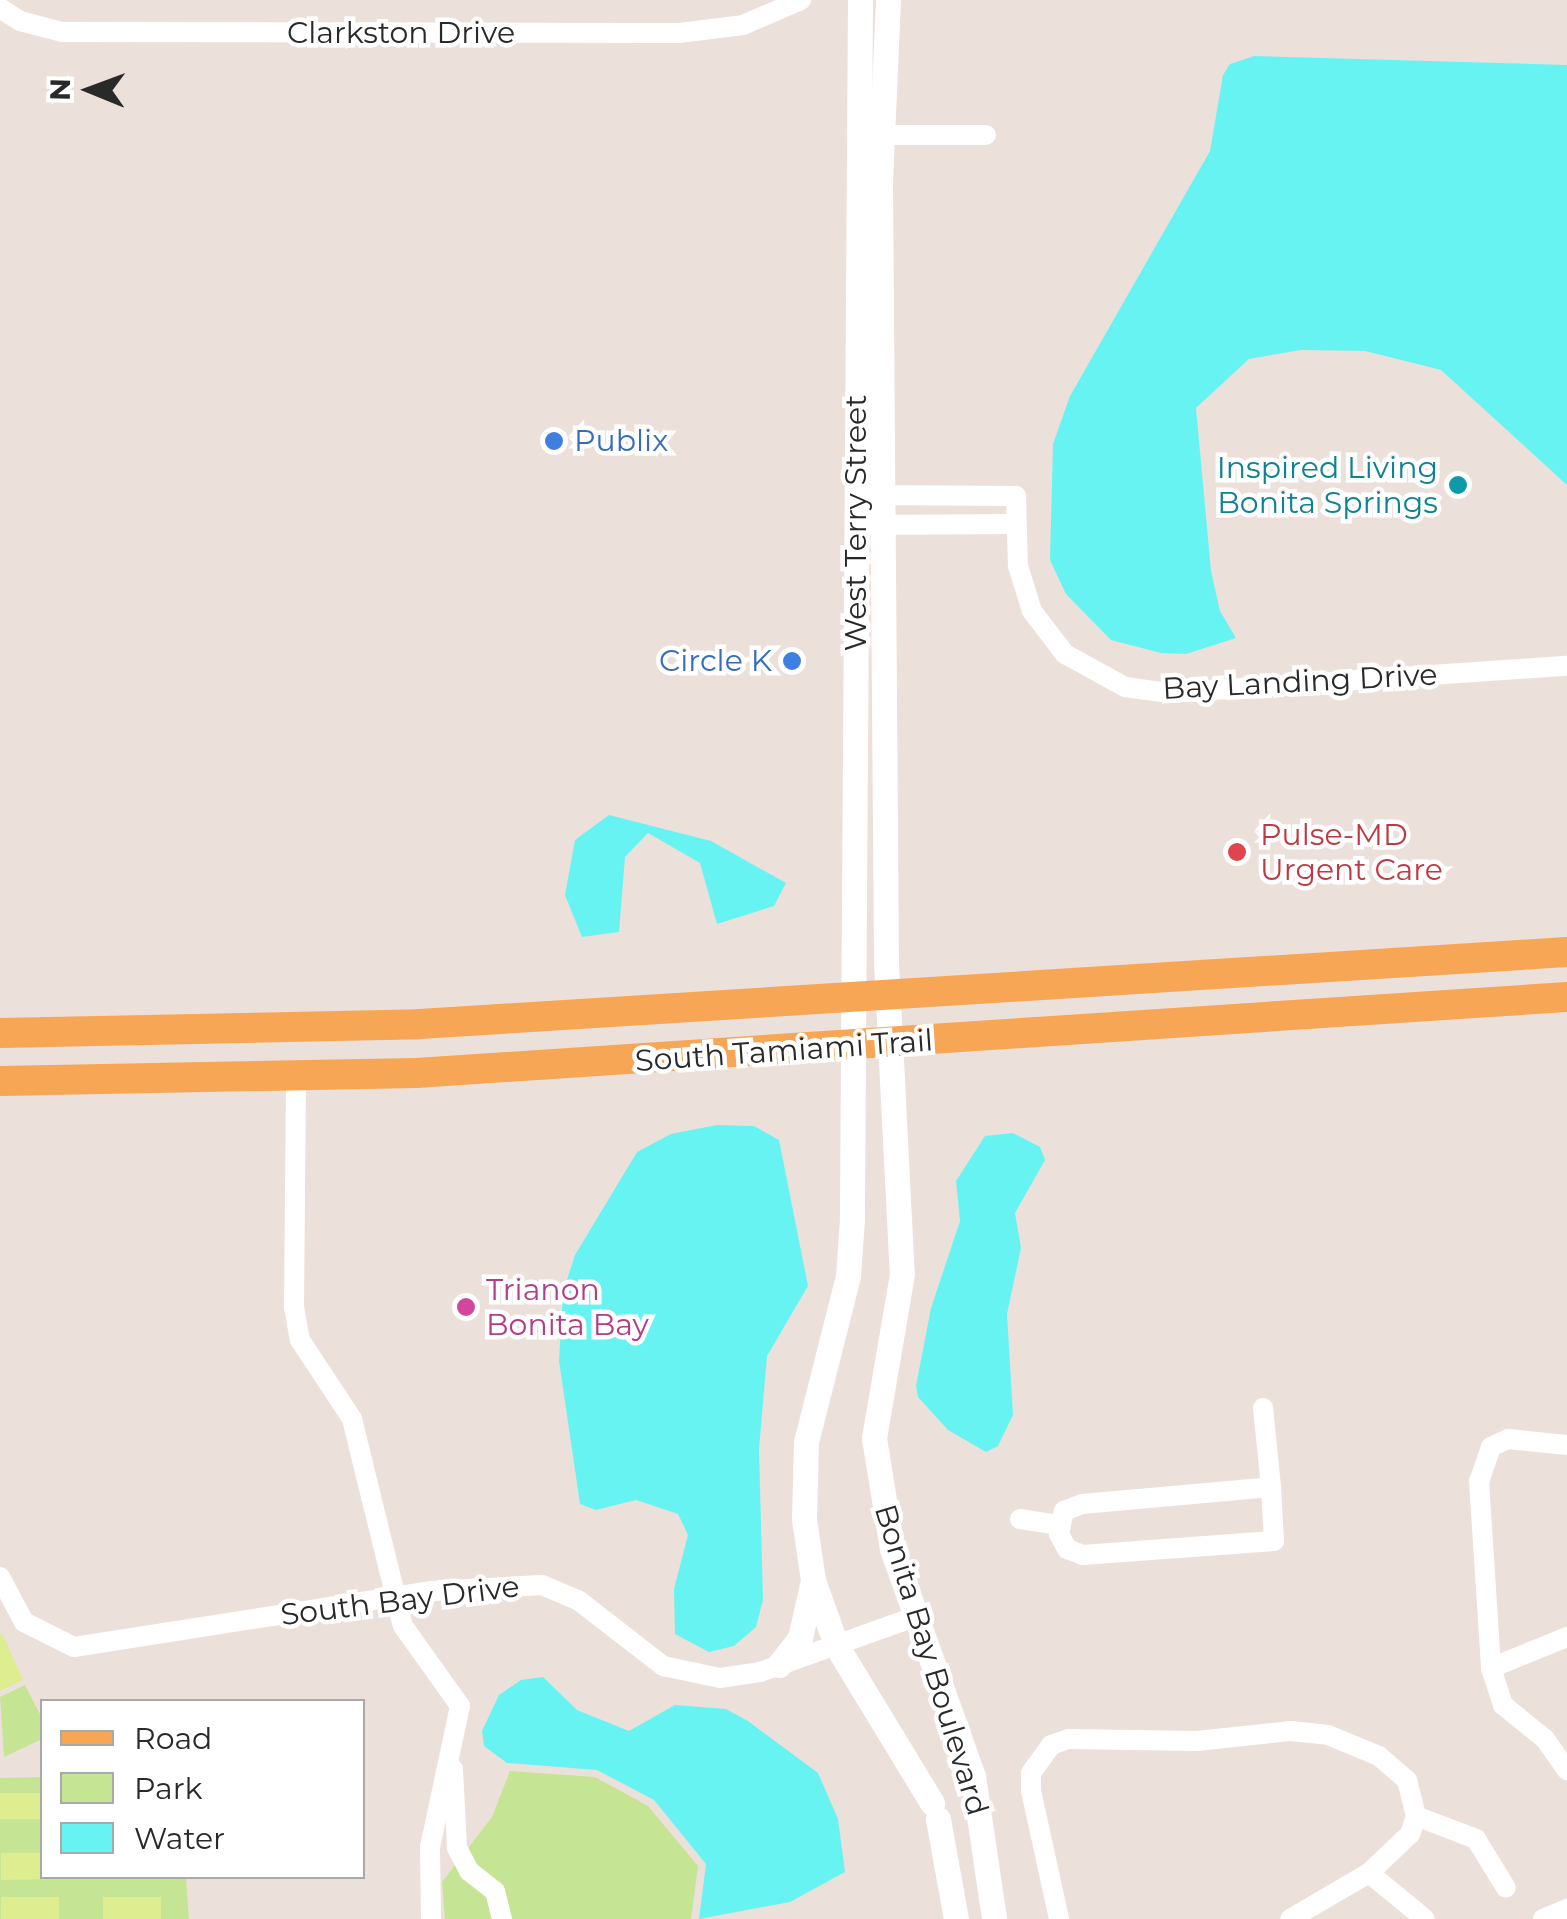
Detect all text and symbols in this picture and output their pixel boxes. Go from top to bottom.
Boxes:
street label: Clarkston Drive [287,15,515,51]
north arrow [40,40,140,140]
text: N [43,78,77,101]
street label: West Terry Street [838,395,874,651]
place label: Publix [574,423,668,459]
marker: Publix [543,430,565,452]
place label: Inspired Living Bonita Springs [1217,450,1438,520]
marker: Inspired Living Bonita Springs [1447,474,1469,496]
place label: Circle K [659,643,772,679]
marker: Circle K [781,650,803,672]
street label: Bay Landing Drive [1162,657,1438,707]
place label: Pulse-MD Urgent Care [1260,817,1443,888]
marker: Pulse-MD Urgent Care [1224,839,1250,865]
street label: South Tamiami Trail [634,1023,934,1079]
place label: Trianon Bonita Bay [486,1272,649,1342]
marker: Trianon Bonita Bay [455,1296,477,1318]
street label: Bonita Bay Boulevard [867,1500,995,1820]
street label: South Bay Drive [279,1568,521,1634]
legend [40,1699,365,1879]
text: Road [134,1720,212,1757]
text: Park [134,1770,203,1807]
text: Water [134,1820,225,1857]

